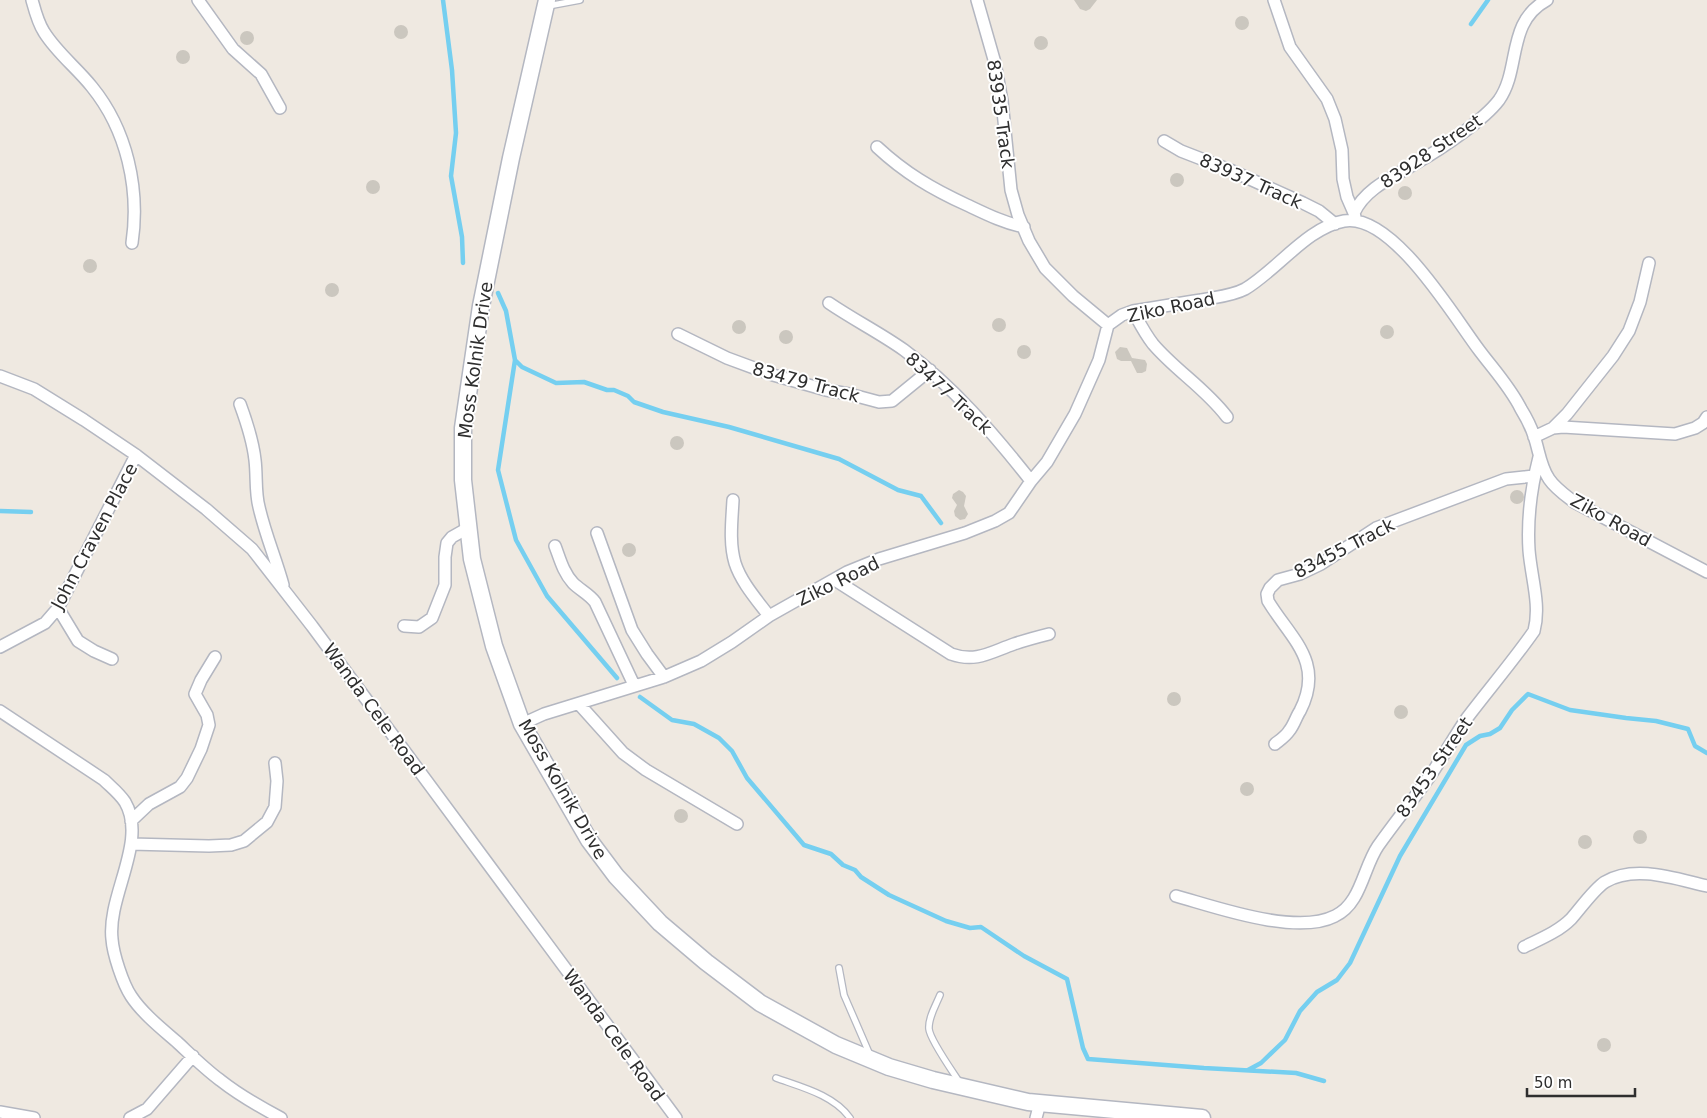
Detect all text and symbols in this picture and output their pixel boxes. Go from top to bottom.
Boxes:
street label: 83935 Track [983,58,1019,171]
street label: 83928 Street [1376,109,1486,193]
street label: 83937 Track [1196,149,1306,213]
street label: Moss Kolnik Drive [454,280,496,440]
street label: Ziko Road [1125,287,1217,327]
street label: 83477 Track [902,348,997,439]
street label: 83479 Track [750,358,862,407]
street label: John Craven Place [46,459,141,614]
street label: Ziko Road [1567,489,1655,551]
street label: 83455 Track [1290,513,1398,582]
street label: Ziko Road [793,552,883,610]
street label: Wanda Cele Road [319,639,429,779]
street label: 83453 Street [1392,713,1476,821]
street label: Moss Kolnik Drive [514,715,612,863]
street label: Wanda Cele Road [559,965,669,1105]
scale bar [1527,1066,1634,1098]
text: 50 m [1534,1074,1572,1092]

